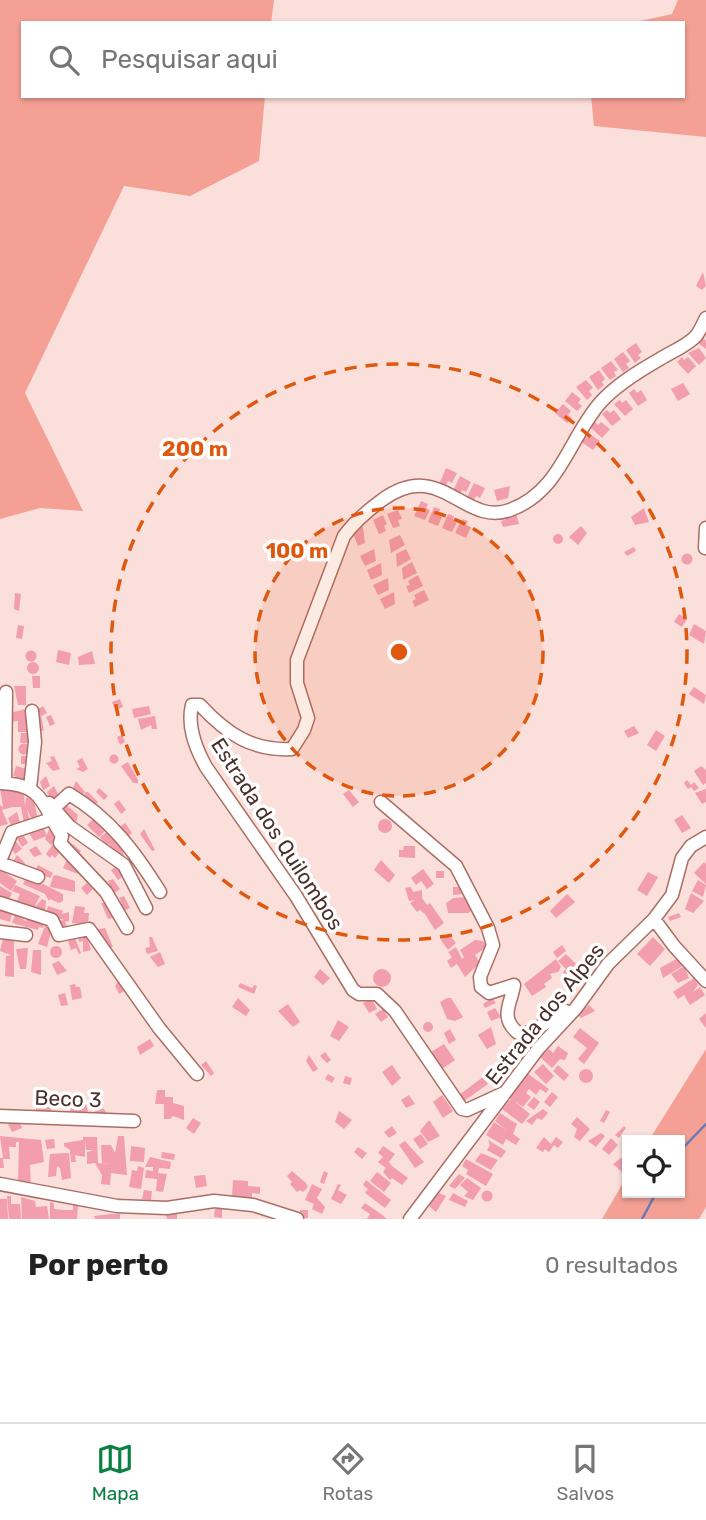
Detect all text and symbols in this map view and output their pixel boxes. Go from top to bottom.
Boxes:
search box [21,21,685,98]
icon: search [45,41,83,79]
text: Pesquisar aqui [101,44,278,75]
text: 200 m [162,436,228,461]
text: 100 m [266,538,328,563]
centre of rings [387,640,411,664]
street label: Estrada dos Quilombos [206,733,349,934]
street label: Estrada dos Alpes [480,938,609,1089]
street label: Beco 3 [34,1085,102,1112]
map controls [622,1135,685,1198]
button: locate [622,1135,685,1198]
text: Por perto [28,1247,169,1283]
text: 0 resultados [545,1251,678,1279]
tab: Mapa [92,1440,139,1505]
tab: Rotas [322,1440,373,1505]
tab: Salvos [557,1440,614,1505]

